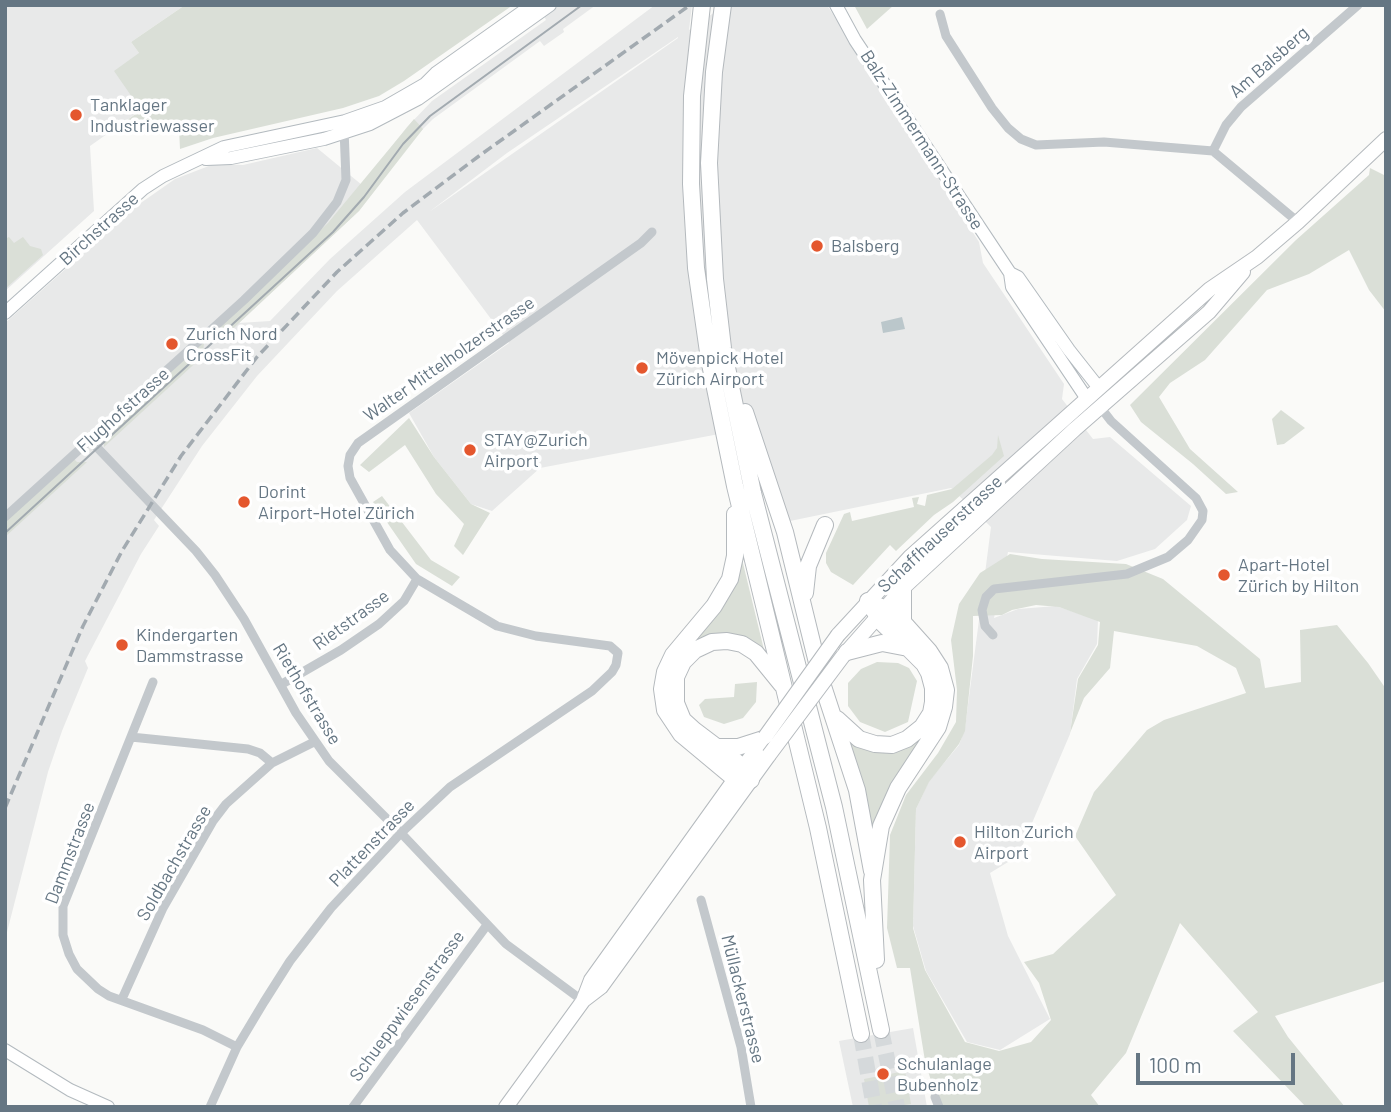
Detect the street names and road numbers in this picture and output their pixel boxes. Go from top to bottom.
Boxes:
street label: Am Balsberg [1225,22,1313,102]
street label: Balz-Zimmermann-Strasse [856,46,988,234]
street label: Birchstrasse [55,188,143,270]
street label: Walter Mittelholzerstrasse [359,292,539,426]
street label: Flughofstrasse [72,363,174,457]
street label: Schaffhauserstrasse [873,471,1007,597]
street label: Rietstrasse [309,585,393,655]
street label: Riethofstrasse [268,639,346,749]
street label: Plattenstrasse [325,795,419,891]
street label: Dammstrasse [41,799,99,907]
street label: Soldbachstrasse [132,801,216,925]
street label: Schueppwiesenstrasse [345,926,469,1086]
street label: Müllackerstrasse [717,932,769,1066]

